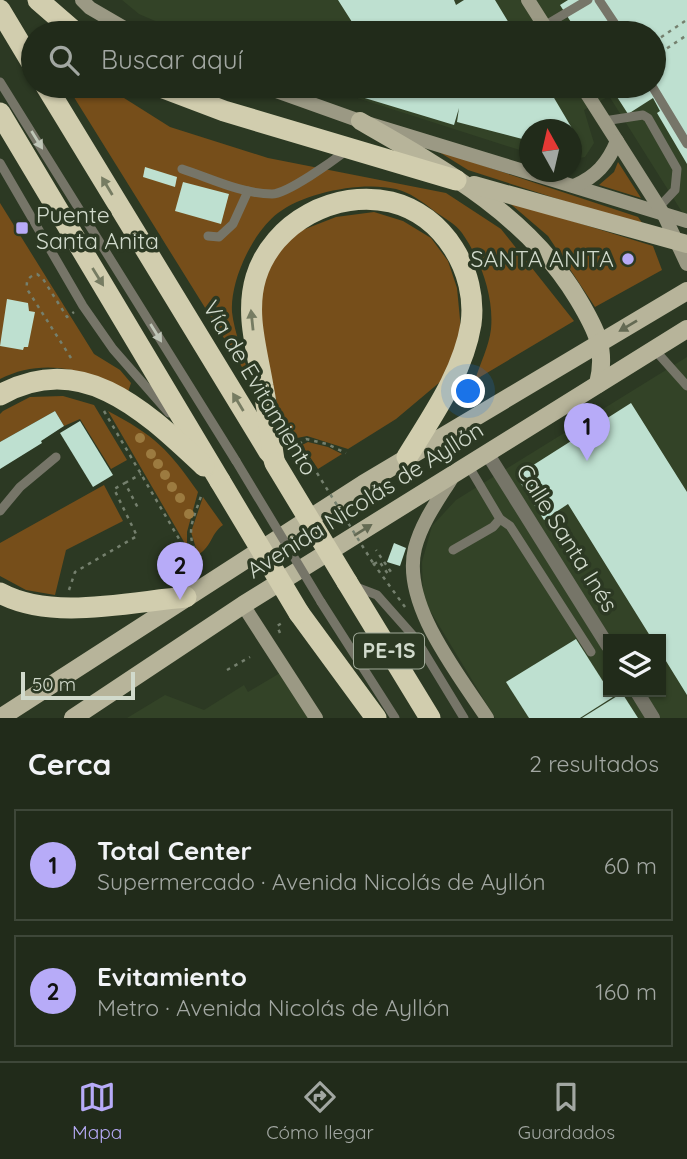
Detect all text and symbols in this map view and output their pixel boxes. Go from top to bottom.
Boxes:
search box [21,21,666,98]
icon: search [45,41,83,79]
text: Buscar aquí [101,43,243,76]
north arrow [519,119,582,182]
one-way arrow [30,130,43,149]
one-way arrow [101,177,113,196]
place label: Puente Santa Anita [36,200,159,255]
marker: Puente Santa Anita [14,220,30,236]
place label: SANTA ANITA [471,244,614,273]
marker: SANTA ANITA [620,251,636,267]
one-way arrow [91,268,104,287]
street label: Vía de Evitamiento [197,295,324,480]
one-way arrow [246,309,257,331]
one-way arrow [619,320,638,332]
one-way arrow [150,324,163,343]
your location [451,374,485,408]
one-way arrow [232,392,244,411]
pin: 1 [564,403,610,461]
street label: Avenida Nicolás de Ayllón [241,415,489,584]
street label: Calle Santa Inés [510,458,625,617]
one-way arrow [353,524,373,537]
pin: 2 [157,542,203,600]
road number: PE-1S [354,634,424,668]
map controls [603,634,666,697]
button: layers [603,634,666,697]
scale bar [21,669,135,701]
text: 50 m [32,672,76,696]
text: Cerca [28,745,111,783]
text: 2 resultados [529,749,659,778]
text: Total Center [97,834,252,867]
text: 1 [49,851,57,880]
text: 60 m [604,851,657,880]
text: Supermercado · Avenida Nicolás de Ayllón [97,867,546,896]
text: Evitamiento [97,960,247,993]
text: 2 [46,977,60,1006]
text: 160 m [595,977,657,1006]
text: Metro · Avenida Nicolás de Ayllón [97,993,450,1022]
tab: Mapa [72,1078,122,1144]
tab: Cómo llegar [266,1078,374,1144]
tab: Guardados [518,1078,615,1144]

